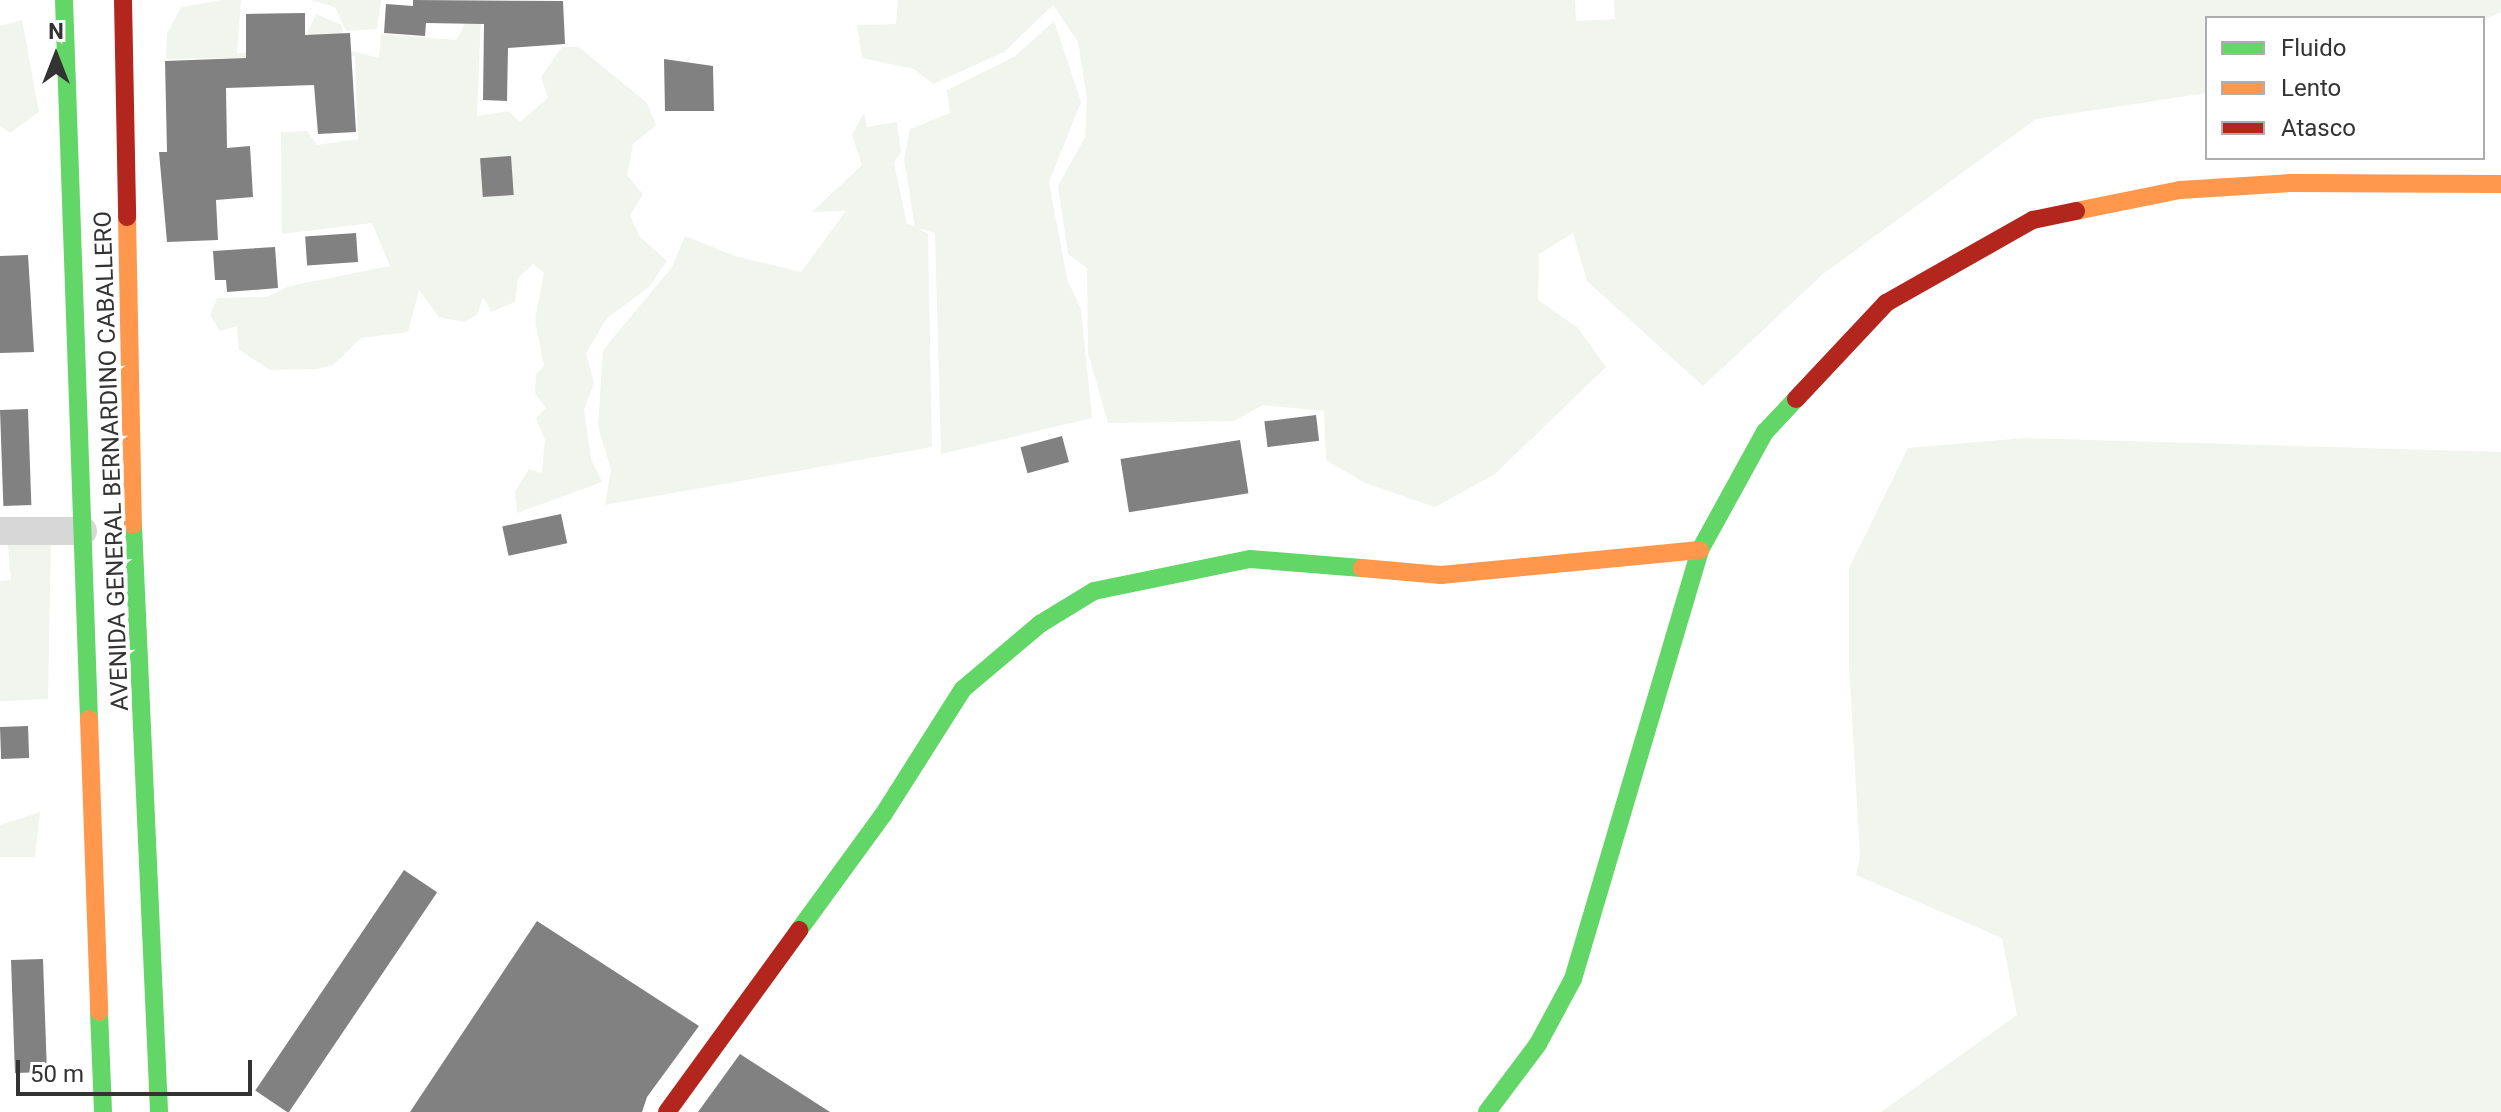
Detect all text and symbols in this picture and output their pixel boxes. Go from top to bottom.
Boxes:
north arrow [16,16,96,96]
legend [2205,16,2485,160]
text: N [48,19,64,44]
text: Fluido [2281,34,2346,62]
text: Lento [2281,74,2341,102]
text: Atasco [2281,114,2356,142]
street label: AVENIDA GENERAL BERNARDINO CABALLERO [89,211,135,711]
scale bar [20,1044,256,1094]
text: 50 m [30,1060,84,1088]

